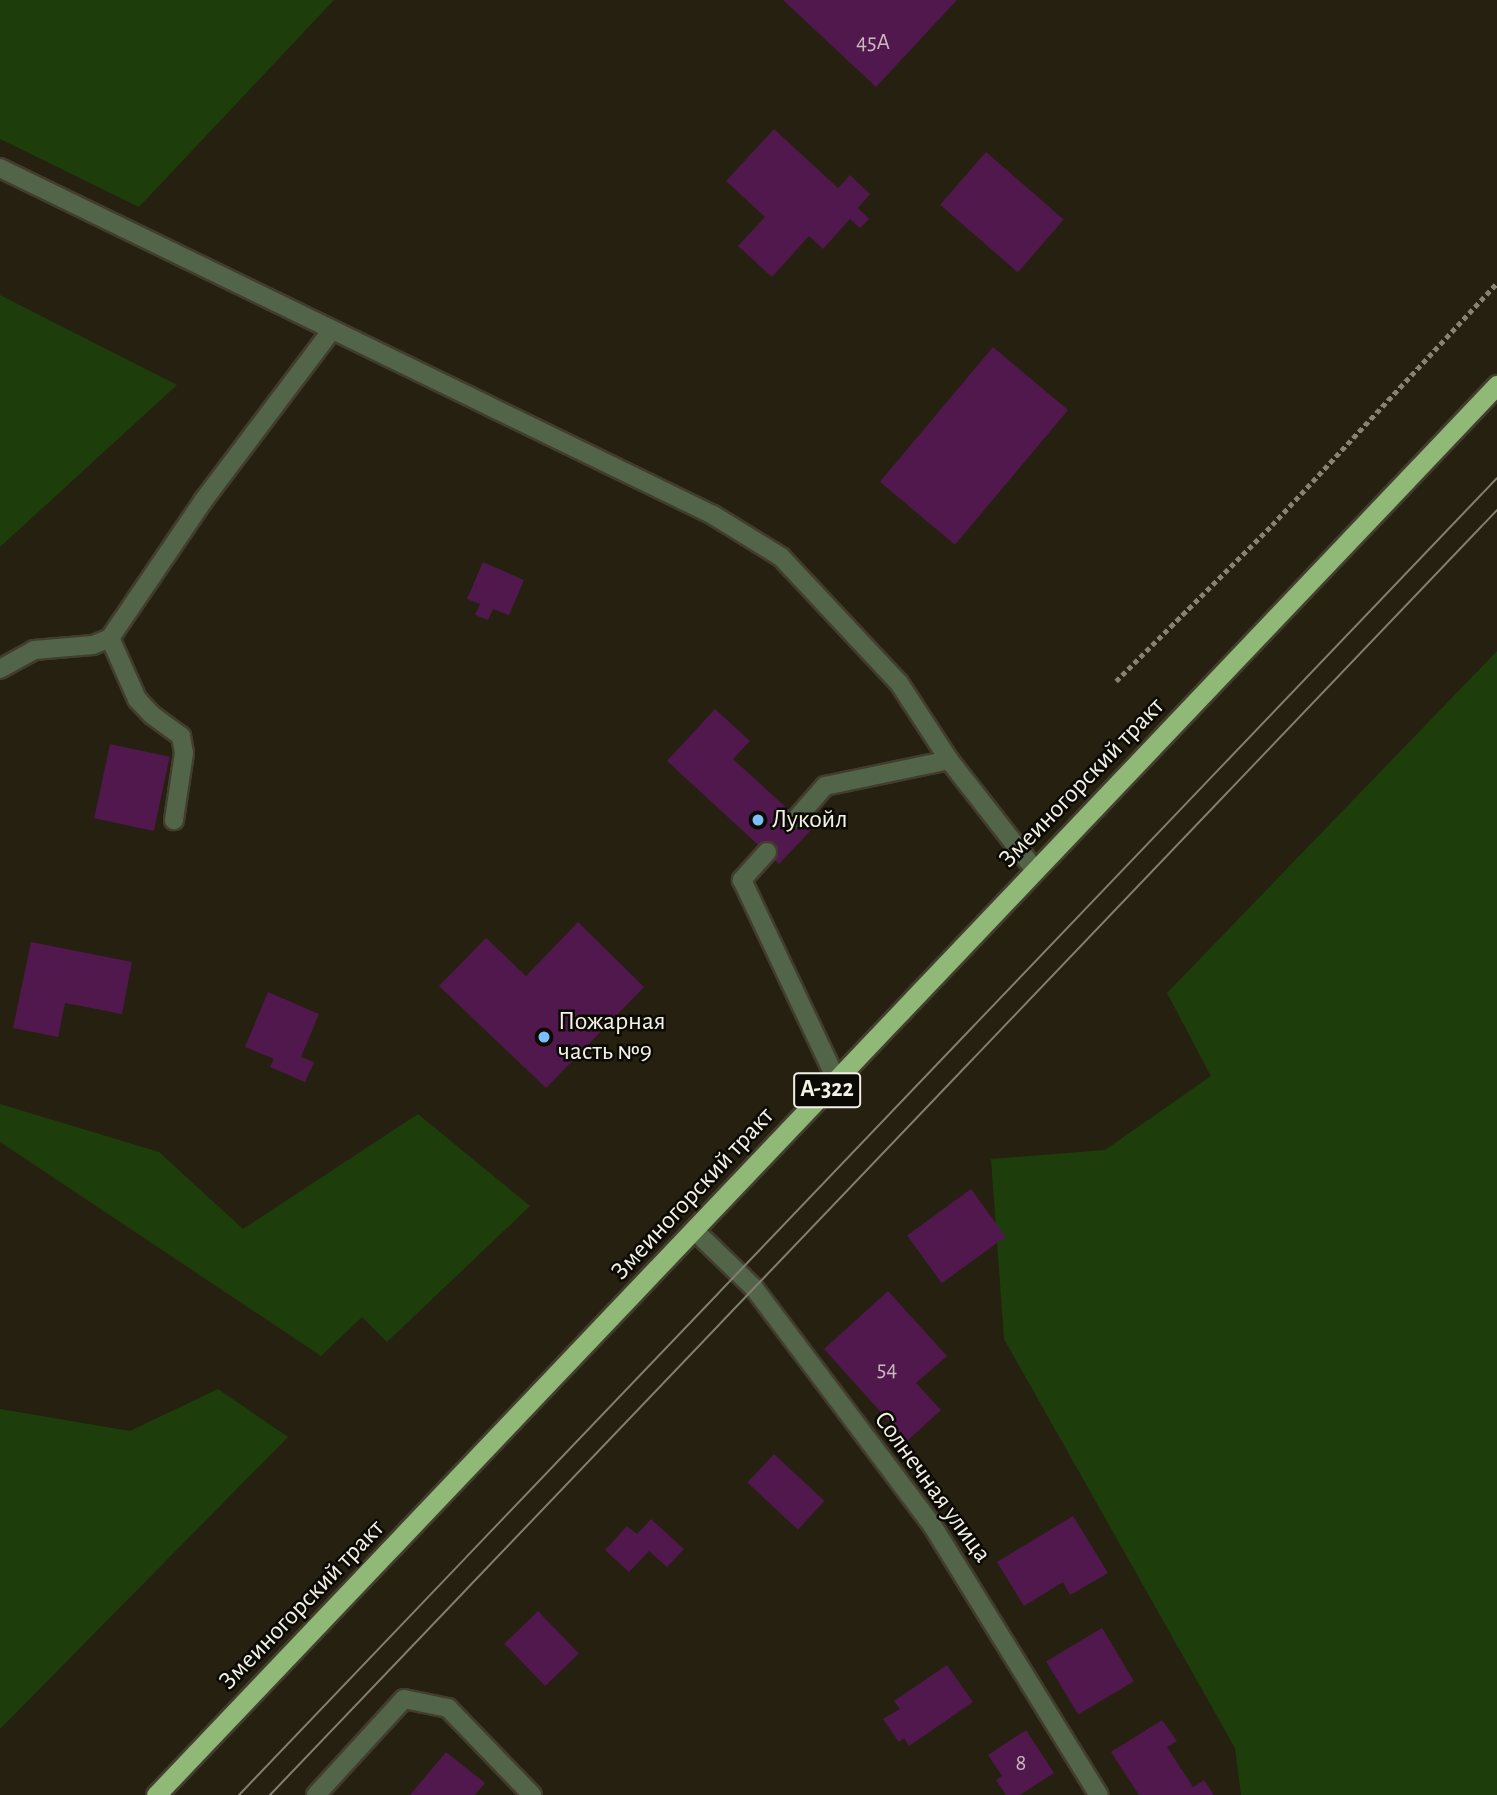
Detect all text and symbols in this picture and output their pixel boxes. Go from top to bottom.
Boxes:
house number: 45А [856,29,890,57]
street label: Змеиногорский тракт [993,691,1171,875]
place label: Лукойл [772,804,848,836]
marker: Лукойл [750,812,766,828]
place label: Пожарная часть №9 [558,1006,666,1068]
marker: Пожарная часть №9 [536,1029,552,1045]
road number: А-322 [792,1070,862,1110]
street label: Змеиногорский тракт [605,1101,781,1287]
house number: 54 [877,1356,897,1384]
street label: Солнечная улица [867,1405,997,1569]
street label: Змеиногорский тракт [213,1513,391,1697]
house number: 8 [1016,1750,1026,1778]

